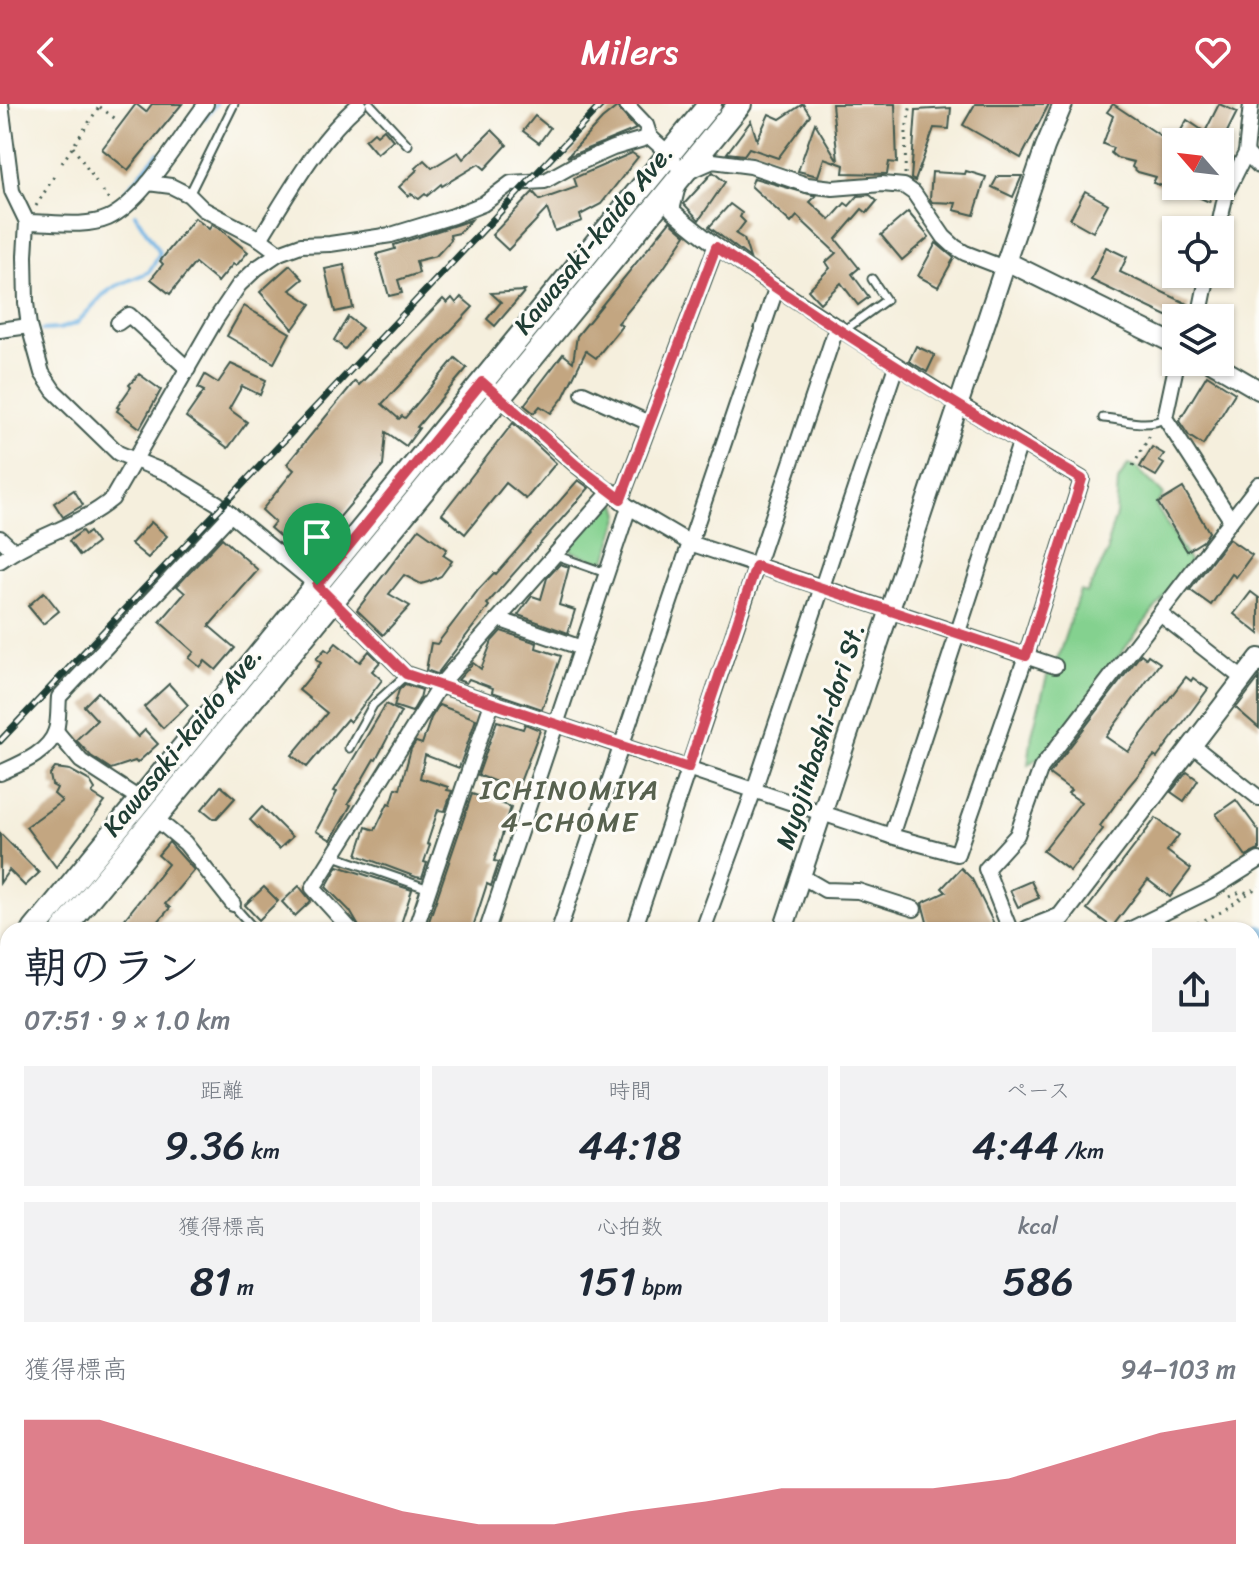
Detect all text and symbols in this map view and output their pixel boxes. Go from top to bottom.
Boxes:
text: Milers [581,20,678,84]
icon: back [24,30,68,74]
icon: heart [1191,30,1235,74]
north arrow [1162,128,1234,200]
map controls [1162,128,1234,376]
street label: Kawasaki-kaido Ave. [501,133,685,345]
button: locate [1162,216,1234,288]
button: layers [1162,304,1234,376]
pin [283,503,351,585]
icon: arrive [295,515,339,559]
street label: Myojinbashi-dori St. [762,617,878,855]
street label: Kawasaki-kaido Ave. [90,635,274,847]
district label: ICHINOMIYA 4-CHOME [479,765,660,846]
text: 朝のラン [24,928,200,1006]
button: share [1152,948,1236,1032]
text: 07:51 · 9 × 1.0 km [24,997,231,1043]
text: 距離 [200,1071,244,1110]
text: 時間 [608,1071,652,1110]
text: ペース [1006,1071,1070,1110]
text: 9.36 [164,1110,246,1181]
text: 44:18 [578,1110,682,1181]
text: 4:44 [972,1110,1059,1181]
text: km [246,1132,280,1171]
text: /km [1059,1132,1104,1171]
text: 獲得標高 [178,1207,266,1246]
text: 心拍数 [597,1207,663,1246]
text: kcal [1018,1207,1058,1246]
text: 81 [190,1246,231,1317]
text: 151 [577,1246,636,1317]
text: 586 [1002,1246,1074,1317]
text: m [231,1268,254,1307]
text: bpm [636,1268,683,1307]
text: 獲得標高 [24,1346,128,1392]
text: 94–103 m [1120,1346,1236,1392]

